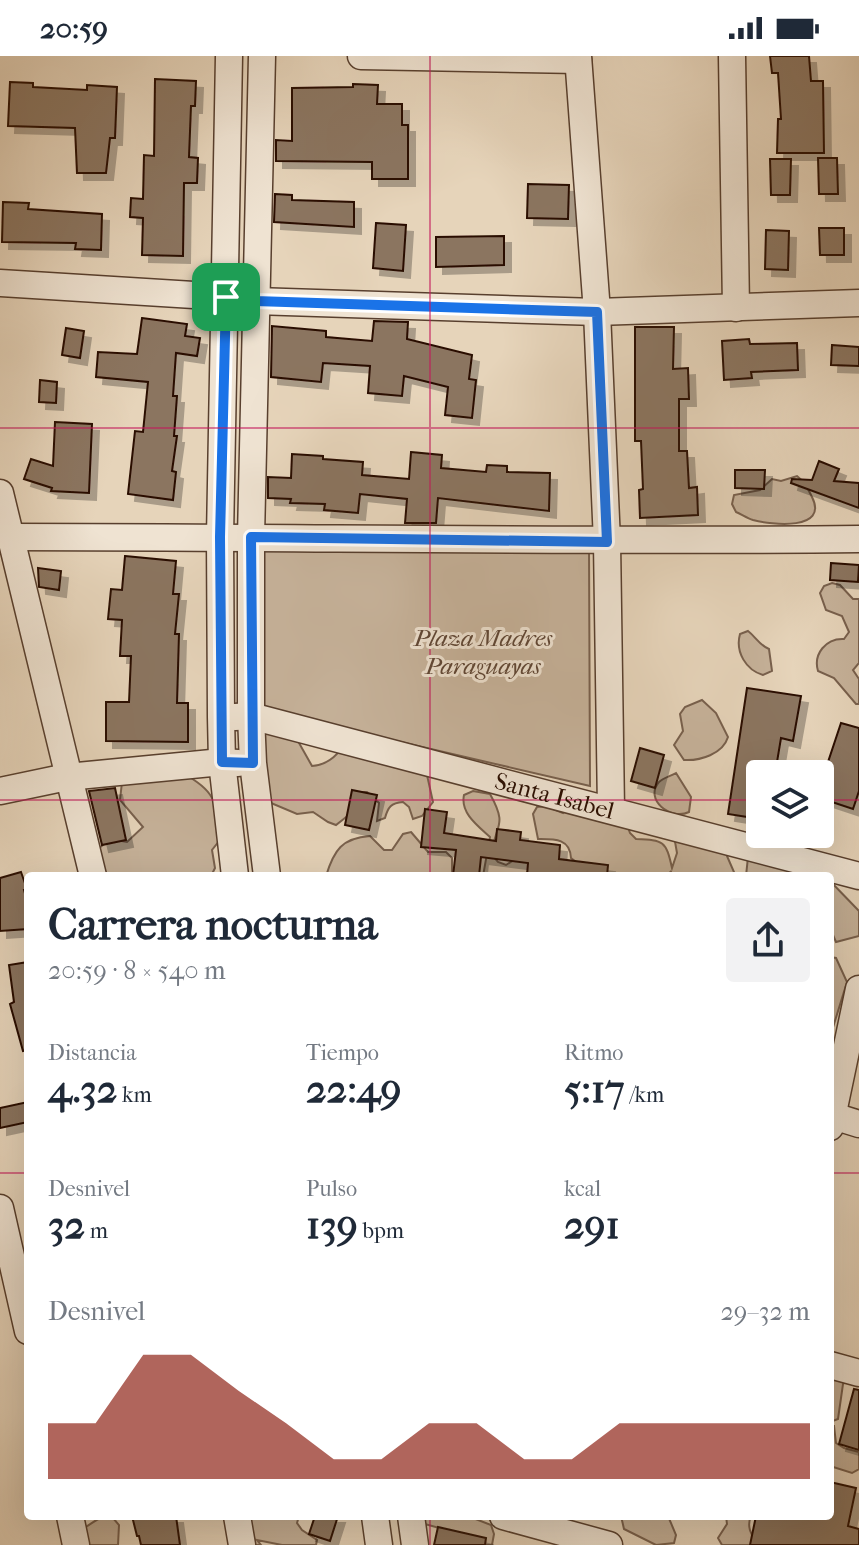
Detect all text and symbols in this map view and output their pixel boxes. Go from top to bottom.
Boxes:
text: 20:59 [40,11,108,46]
pin [192,263,260,331]
icon: arrive [204,275,248,319]
park label: Plaza Madres Paraguayas [413,624,553,680]
map controls [746,760,834,848]
button: layers [746,760,834,848]
street label: Santa Isabel [492,767,618,825]
button: share [726,898,810,982]
text: Carrera nocturna [48,899,378,950]
text: 20:59 · 8 × 540 m [48,955,226,986]
text: Distancia [48,1040,136,1066]
text: Tiempo [306,1040,379,1066]
text: Ritmo [564,1040,624,1066]
text: 4.32 [48,1066,117,1112]
text: 22:49 [306,1066,401,1112]
text: 5:17 [564,1066,625,1112]
text: km [117,1082,152,1108]
text: /km [625,1082,664,1108]
text: Desnivel [48,1176,130,1202]
text: Pulso [306,1176,357,1202]
text: kcal [564,1176,601,1202]
text: 32 [48,1202,85,1248]
text: 139 [306,1202,358,1248]
text: 291 [564,1202,620,1248]
text: m [85,1218,108,1244]
text: bpm [358,1218,404,1244]
text: Desnivel [48,1296,145,1327]
text: 29–32 m [720,1296,810,1327]

